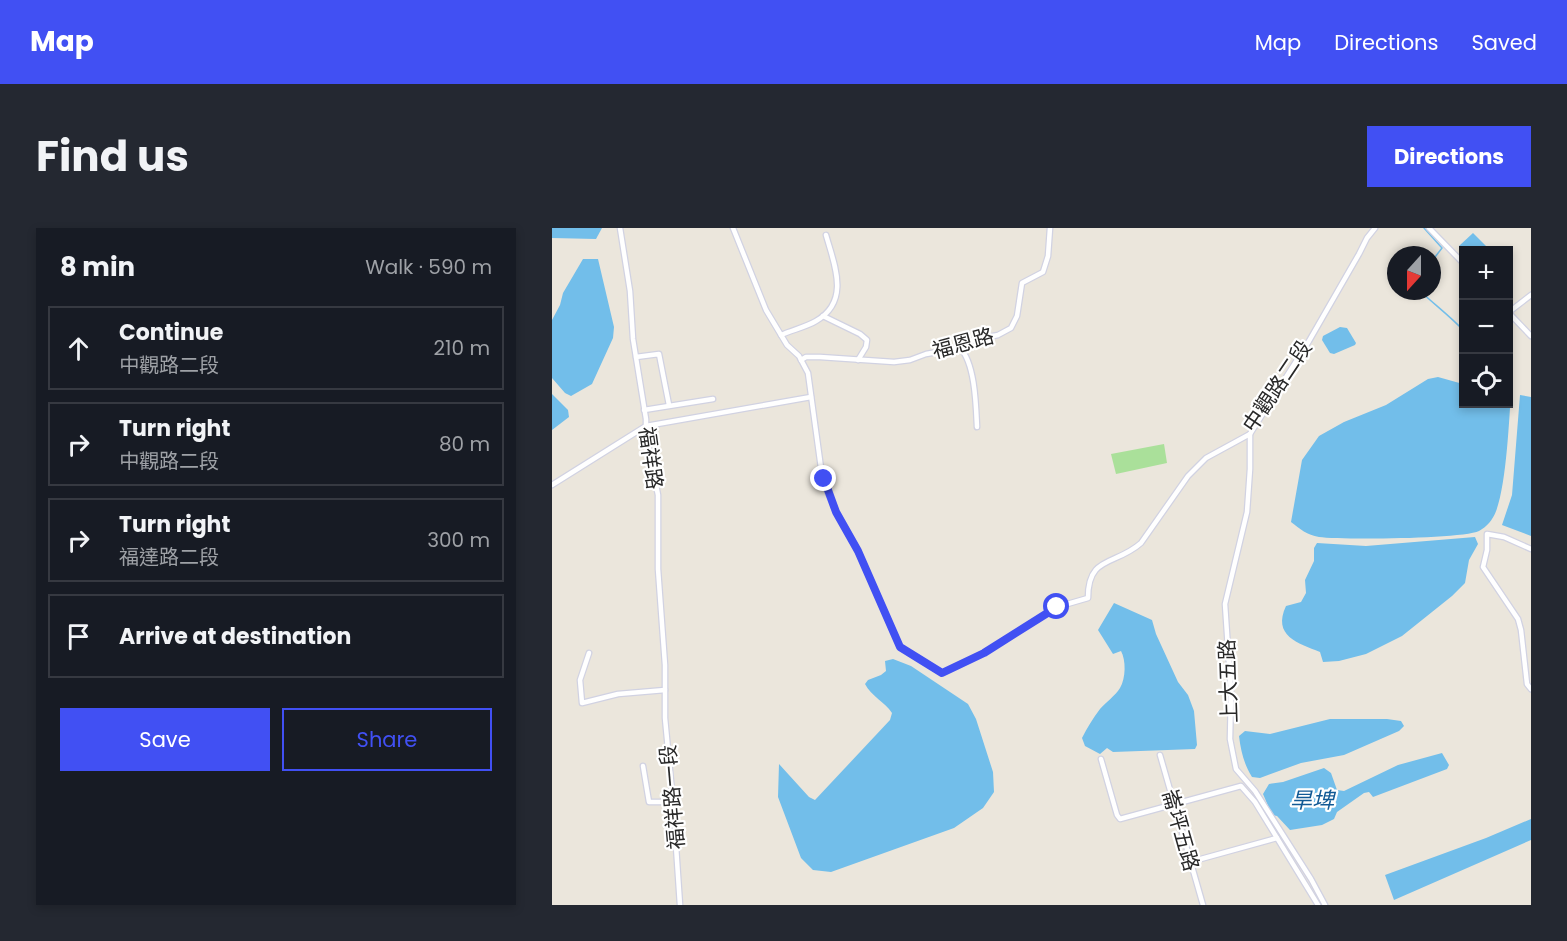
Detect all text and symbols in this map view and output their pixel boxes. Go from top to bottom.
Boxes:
text: Map [30,22,94,61]
text: Map [1255,28,1301,57]
text: Directions [1334,28,1438,57]
text: Saved [1471,28,1537,57]
button: Directions [1367,126,1531,187]
text: Find us [36,127,189,186]
north arrow [1387,246,1441,300]
map controls [1459,246,1513,408]
button: + [1459,246,1513,300]
text: 8 min [60,249,135,285]
text: Walk · 590 m [365,253,492,281]
button: − [1459,300,1513,354]
text: Continue [119,317,223,348]
street label: 福恩路 [929,321,997,365]
icon: ahead [62,332,95,365]
text: 210 m [434,334,490,362]
street label: 中觀路二段 [1236,334,1318,438]
text: 中觀路二段 [119,351,219,379]
button: locate [1459,354,1513,408]
text: Turn right [119,413,230,444]
street label: 福祥路 [632,425,670,491]
icon: right [62,428,95,461]
text: 80 m [439,430,490,458]
text: 中觀路二段 [119,447,219,475]
route end [810,465,836,491]
text: Turn right [119,509,230,540]
icon: right [62,524,95,557]
text: 300 m [427,526,490,554]
text: 福達路二段 [119,543,219,571]
route start [1043,593,1069,619]
icon: arrive [62,620,95,653]
text: Arrive at destination [119,621,351,652]
street label: 上大五路 [1212,639,1244,723]
button: Save [60,708,270,771]
button: Share [282,708,492,771]
street label: 福祥路一段 [653,743,691,851]
water label: 旱埤 [1290,785,1337,816]
street label: 崙坪五路 [1155,786,1207,874]

